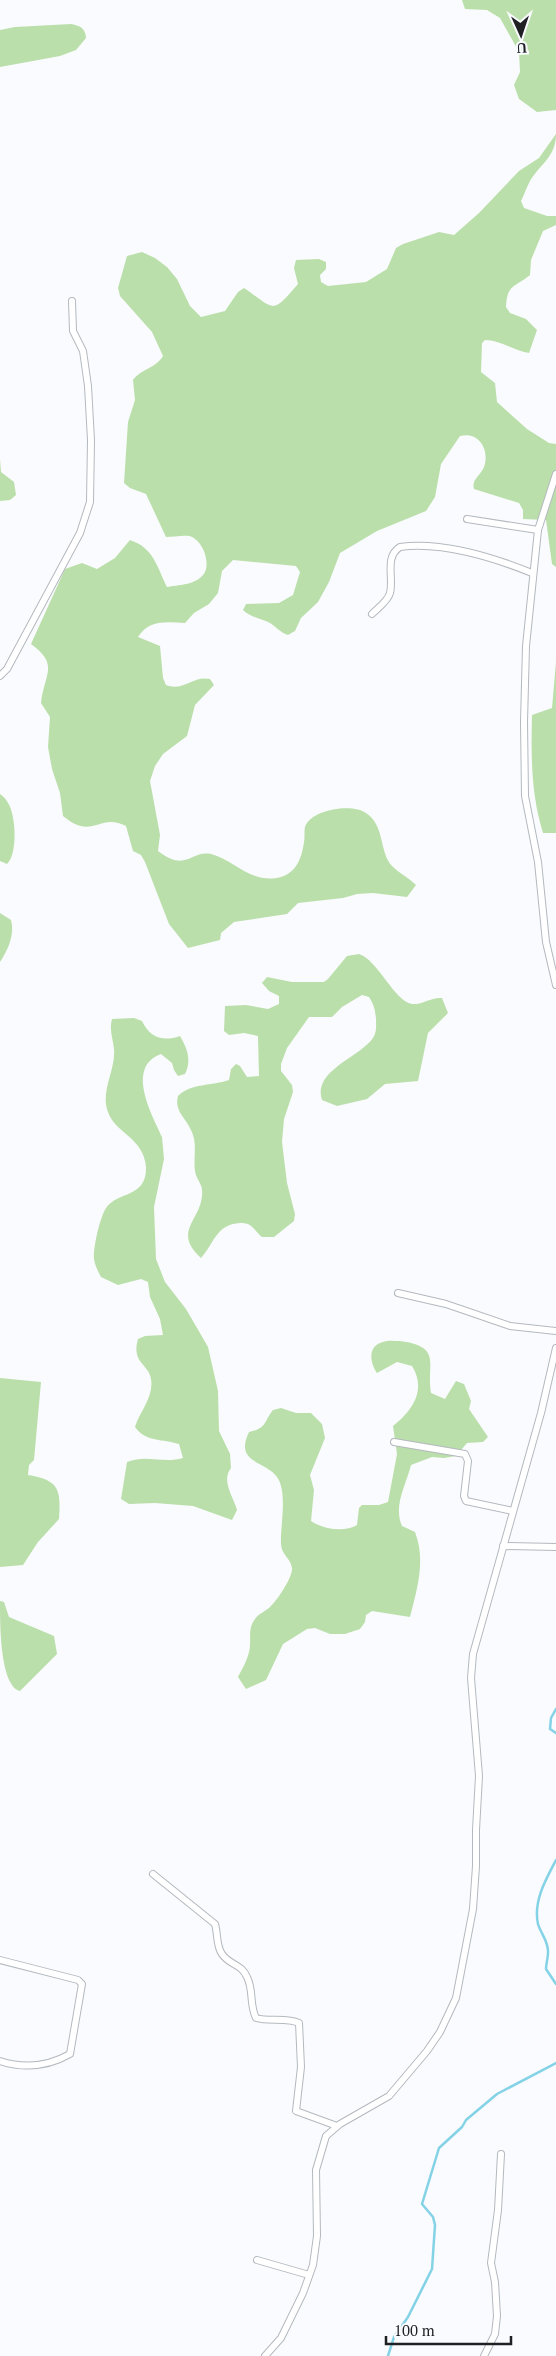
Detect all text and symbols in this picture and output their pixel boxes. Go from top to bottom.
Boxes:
north arrow [496,10,546,60]
text: U [516,39,527,58]
scale bar [386,2314,511,2346]
text: 100 m [394,2320,435,2340]

